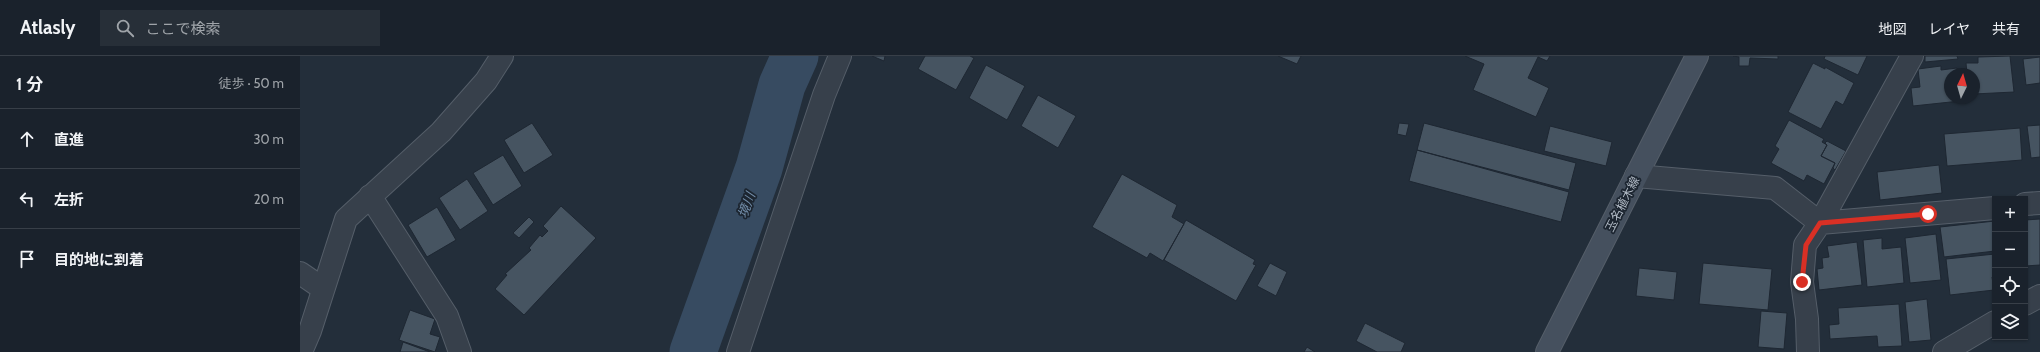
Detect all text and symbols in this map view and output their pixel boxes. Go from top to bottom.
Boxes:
search box [100,10,380,46]
text: Atlasly [20,16,76,39]
icon: search [114,17,136,39]
text: ここで検索 [146,20,221,38]
text: 地図 [1878,20,1906,38]
text: レイヤ [1928,20,1970,38]
text: 共有 [1992,20,2020,38]
north arrow [1944,68,1980,104]
text: 1 分 [16,74,43,94]
text: 徒歩 · 50 m [219,75,284,91]
icon: ahead [16,128,38,150]
text: 直進 [54,131,84,149]
text: 30 m [254,131,284,147]
street label: 玉名植木線 [1602,174,1642,234]
icon: left [16,188,38,210]
water label: 境川 [734,188,759,220]
text: 左折 [54,191,84,209]
text: 20 m [254,191,284,207]
map controls [1992,196,2028,340]
button: + [1992,196,2028,232]
route start [1919,205,1937,223]
button: − [1992,232,2028,268]
icon: arrive [16,248,38,270]
text: 目的地に到着 [54,251,144,269]
button: locate [1992,268,2028,304]
route end [1793,273,1811,291]
button: layers [1992,304,2028,340]

